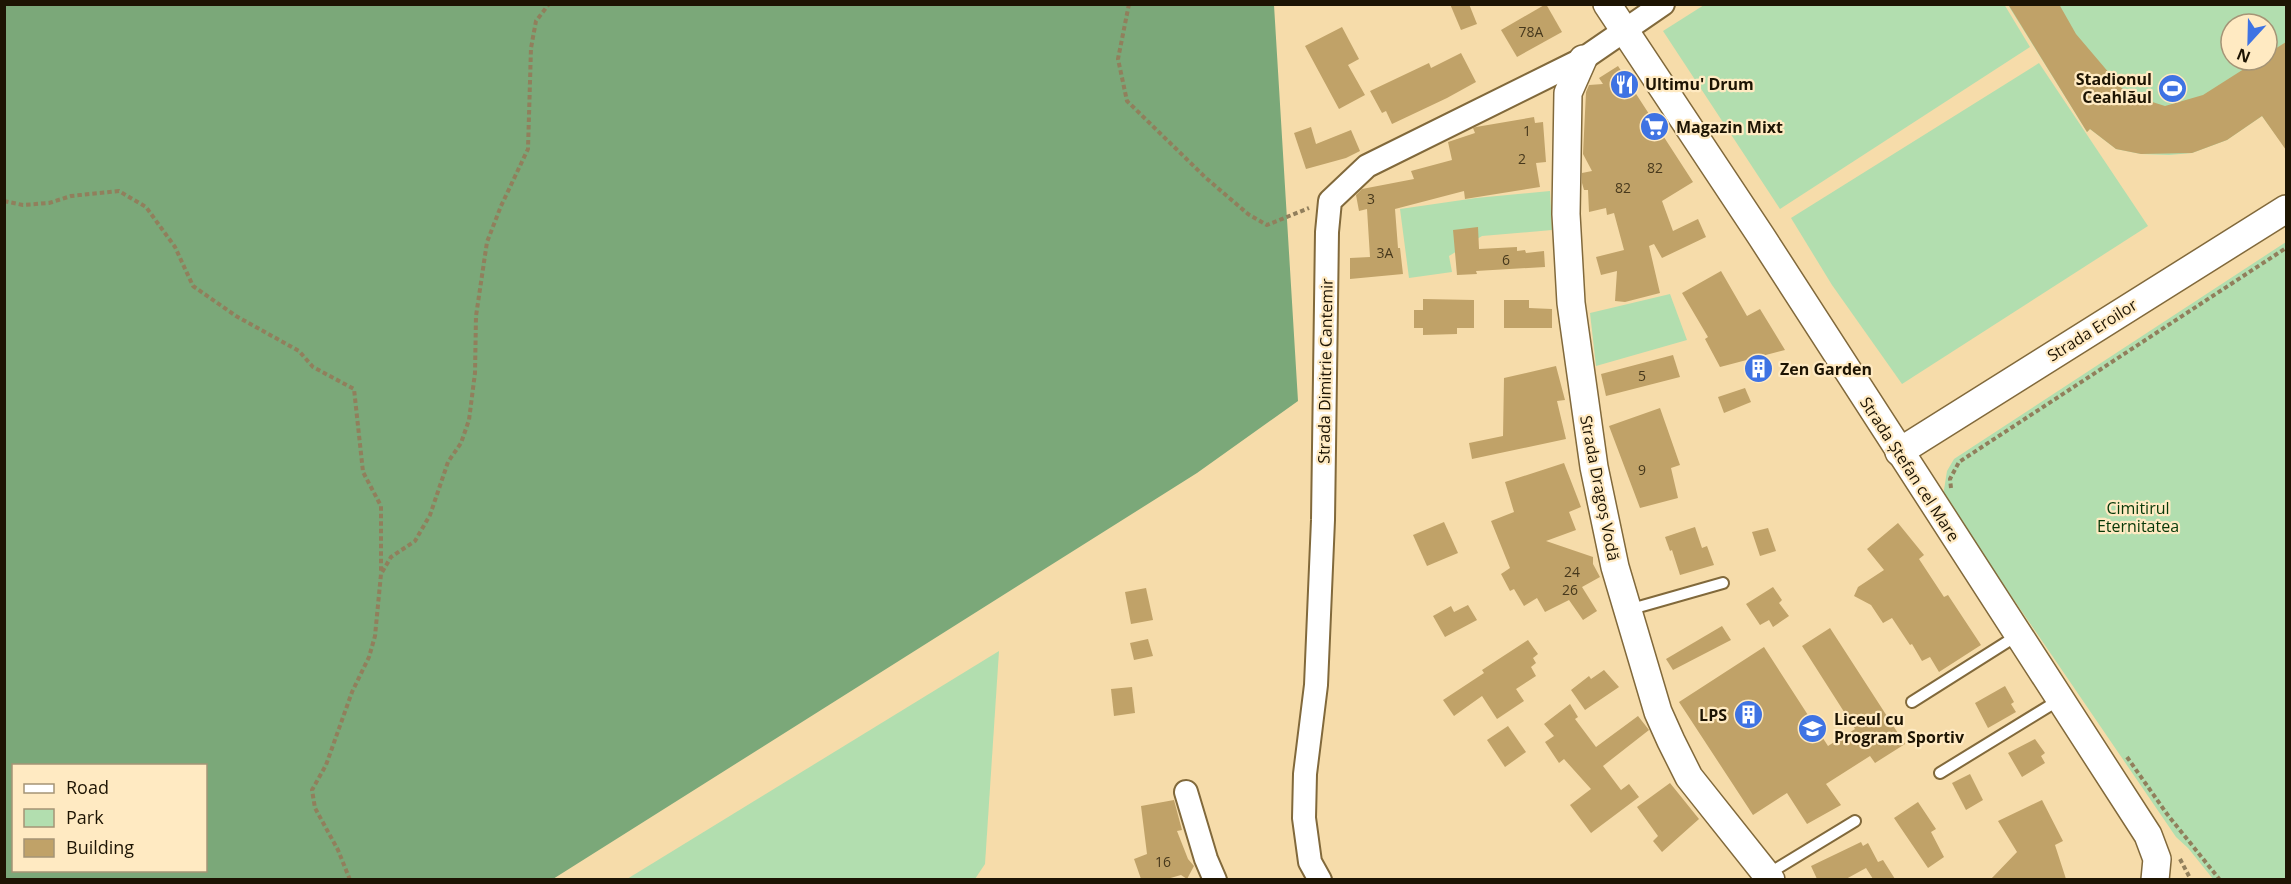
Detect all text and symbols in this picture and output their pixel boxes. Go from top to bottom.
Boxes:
north arrow [2219,12,2279,72]
house number: 78A [1519,22,1544,41]
text: N [2233,43,2254,69]
restaurant icon: Ultimu' Drum [1608,68,1640,100]
place label: Stadionul Ceahlăul [2076,68,2152,108]
sports icon: Stadionul Ceahlăul [2157,72,2189,104]
place label: Ultimu' Drum [1645,73,1754,95]
supermarket icon: Magazin Mixt [1639,111,1671,143]
place label: Magazin Mixt [1676,116,1783,138]
house number: 1 [1523,121,1531,140]
house number: 2 [1518,149,1526,168]
house number: 82 [1647,158,1663,177]
house number: 82 [1615,178,1631,197]
house number: 3 [1367,189,1375,208]
house number: 3A [1377,243,1394,262]
house number: 6 [1502,250,1510,269]
street label: Strada Dimitrie Cantemir [1312,278,1338,464]
street label: Strada Eroilor [2043,293,2141,366]
building icon: Zen Garden [1743,353,1775,385]
place label: Zen Garden [1780,358,1872,380]
house number: 5 [1638,366,1646,385]
street label: Strada Ștefan cel Mare [1855,393,1965,545]
street label: Strada Dragoș Vodă [1575,413,1625,563]
house number: 9 [1638,460,1646,479]
park label: Cimitirul Eternitatea [2097,497,2179,537]
house number: 24 [1564,562,1580,581]
house number: 26 [1562,580,1578,599]
building icon: LPS [1732,699,1764,731]
place label: LPS [1699,704,1727,726]
place label: Liceul cu Program Sportiv [1834,708,1965,748]
school or university icon: Liceul cu Program Sportiv [1797,712,1829,744]
legend [12,764,207,872]
text: Road [66,775,109,799]
text: Park [66,805,104,829]
text: Building [66,835,134,859]
house number: 16 [1155,852,1171,871]

